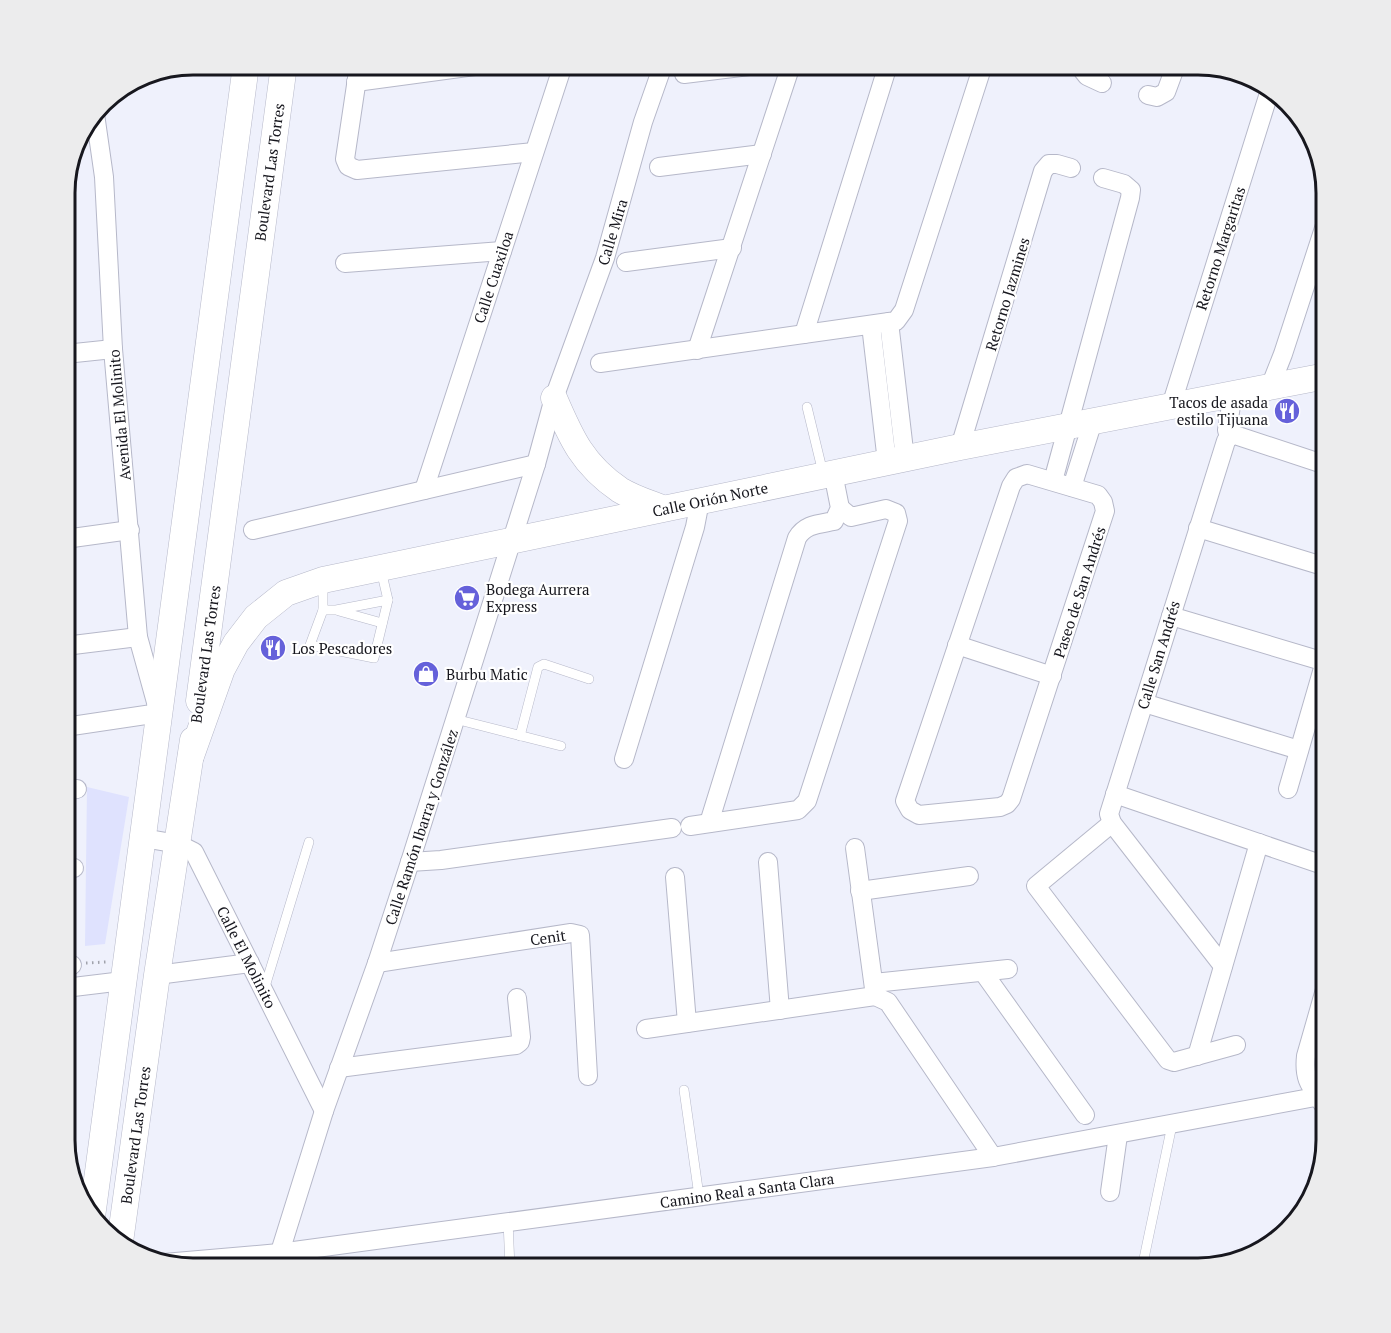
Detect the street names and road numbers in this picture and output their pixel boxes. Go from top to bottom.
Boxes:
street label: Boulevard Las Torres [249,102,289,242]
street label: Retorno Margaritas [1191,184,1249,312]
street label: Calle Mira [592,196,632,268]
street label: Calle Cuaxiloa [469,228,517,326]
street label: Retorno Jazmines [980,235,1034,353]
street label: Avenida El Molinito [103,349,135,481]
street label: Calle Orión Norte [650,477,770,521]
street label: Paseo de San Andrés [1048,524,1110,660]
street label: Boulevard Las Torres [185,584,225,724]
street label: Calle San Andrés [1132,598,1184,712]
street label: Calle Ramón Ibarra y González [380,726,462,928]
street label: Calle El Molinito [213,903,281,1011]
street label: Cenit [529,925,568,949]
street label: Boulevard Las Torres [115,1065,155,1205]
street label: Camino Real a Santa Clara [659,1168,836,1212]

